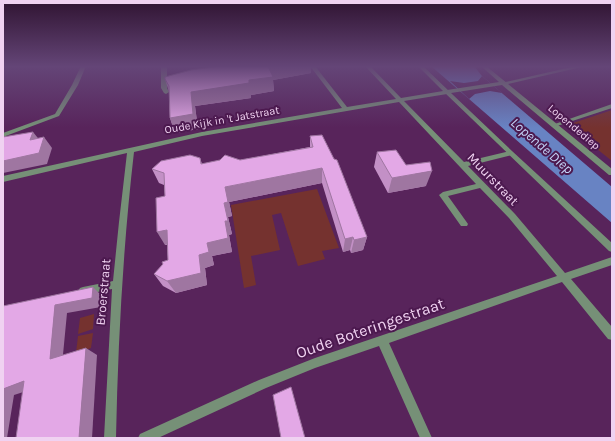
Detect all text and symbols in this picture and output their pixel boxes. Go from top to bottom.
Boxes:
street label: Lopendediep [545,101,603,153]
street label: Oude Kijk in 't Jatstraat [164,104,280,136]
water label: Lopende Diep [507,114,577,178]
street label: Muurstraat [464,150,522,208]
street label: Broerstraat [93,258,113,326]
street label: Oude Boteringestraat [293,294,447,362]

